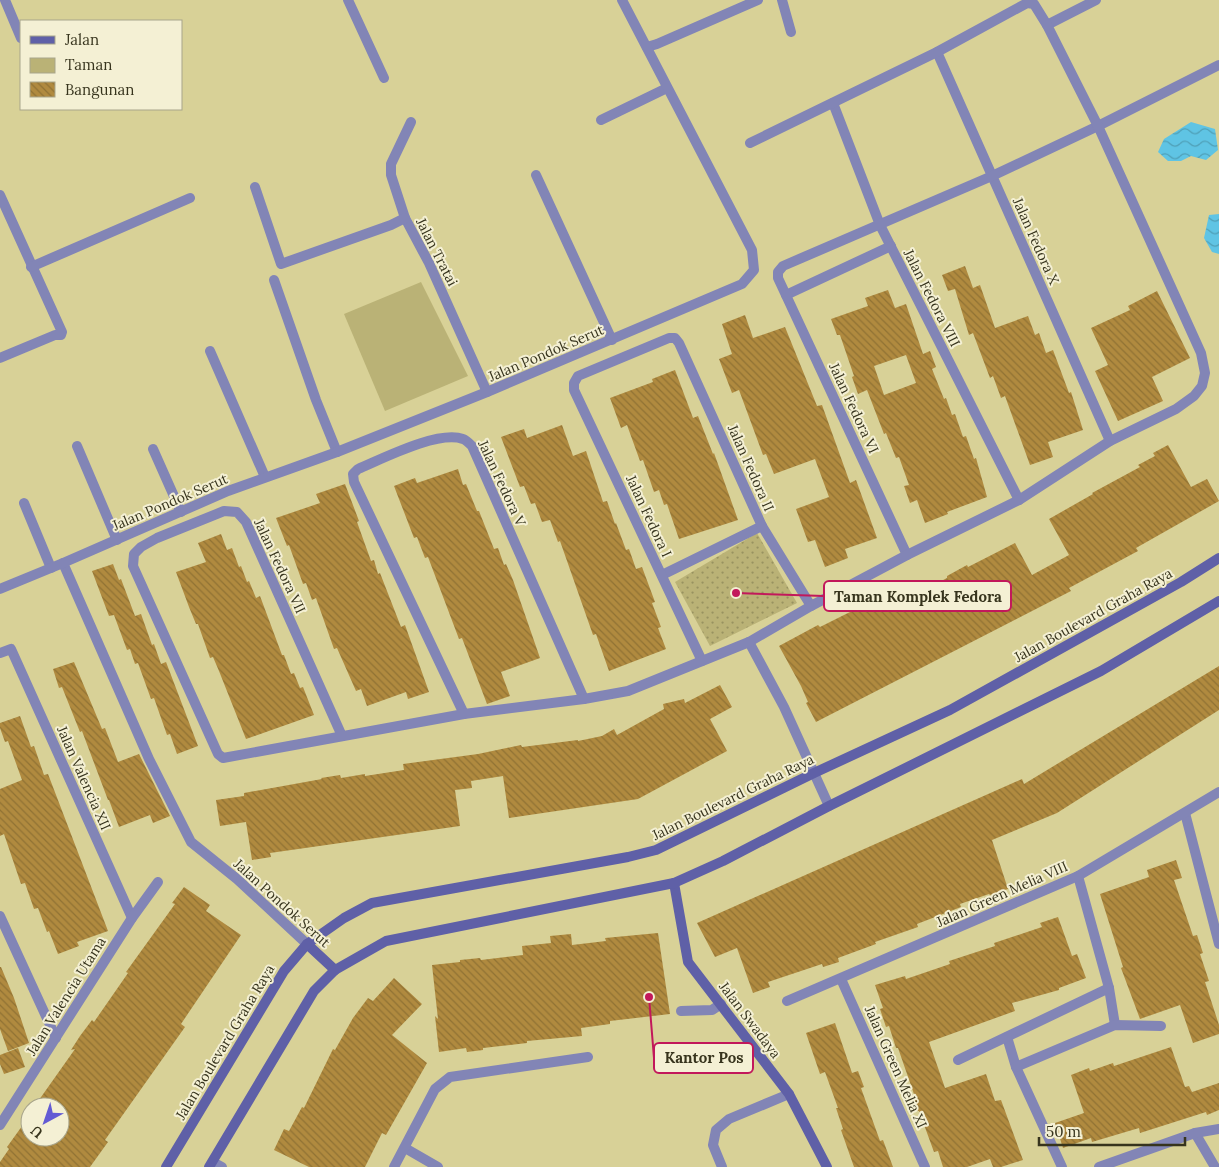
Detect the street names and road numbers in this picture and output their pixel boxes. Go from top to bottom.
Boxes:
street label: Jalan Fedora X [1008,194,1063,288]
street label: Jalan Tratai [412,214,462,289]
street label: Jalan Fedora VIII [899,245,964,350]
street label: Jalan Pondok Serut [485,320,607,386]
street label: Jalan Fedora VI [825,359,883,456]
street label: Jalan Fedora II [723,421,778,514]
street label: Jalan Fedora V [474,436,530,530]
street label: Jalan Pondok Serut [109,469,231,535]
street label: Jalan Fedora I [622,471,676,560]
street label: Jalan Fedora VII [250,515,310,616]
street label: Jalan Boulevard Graha Raya [1010,564,1175,666]
street label: Jalan Valencia XII [53,722,115,833]
street label: Jalan Boulevard Graha Raya [648,750,817,845]
street label: Jalan Pondok Serut [229,854,334,951]
street label: Jalan Green Melia VIII [933,857,1070,931]
street label: Jalan Valencia Utama [22,933,110,1059]
street label: Jalan Boulevard Graha Raya [171,961,279,1124]
street label: Jalan Swadaya [715,977,785,1062]
street label: Jalan Green Melia XI [861,1002,931,1131]

